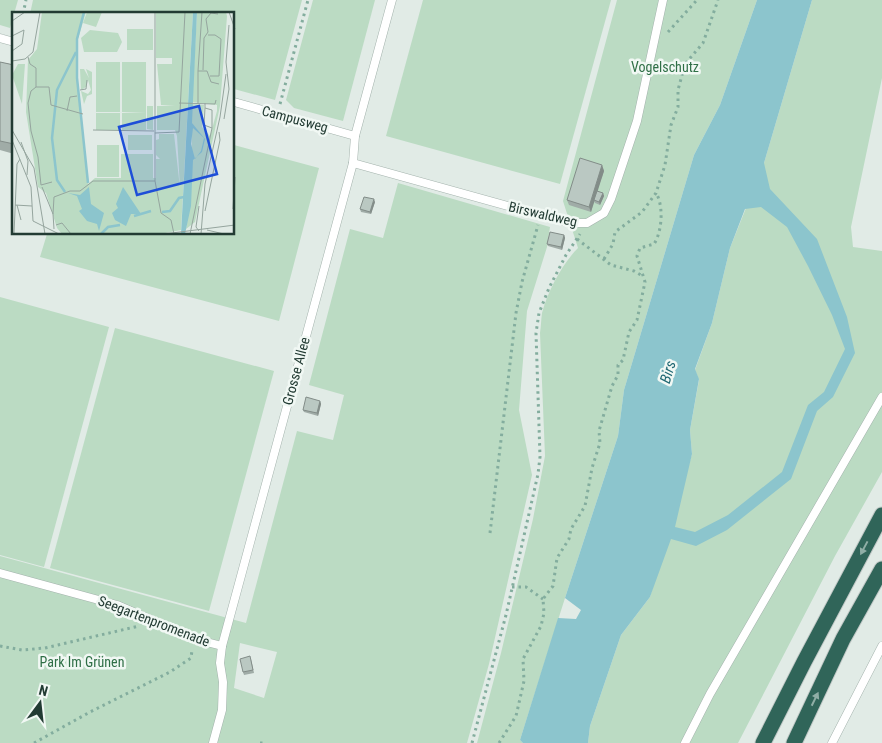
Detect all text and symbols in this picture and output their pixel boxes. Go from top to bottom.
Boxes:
inset map [12,12,235,235]
park label: Vogelschutz [631,59,699,75]
street label: Campusweg [260,102,330,136]
street label: Birswaldweg [507,198,579,230]
street label: Grosse Allee [279,335,313,407]
water label: Birs [656,358,680,385]
one-way arrow [860,541,868,556]
street label: Seegartenpromenade [96,592,212,650]
park label: Park Im Grünen [40,654,124,670]
north arrow [15,678,65,728]
text: N [37,682,50,699]
one-way arrow [811,692,819,706]

